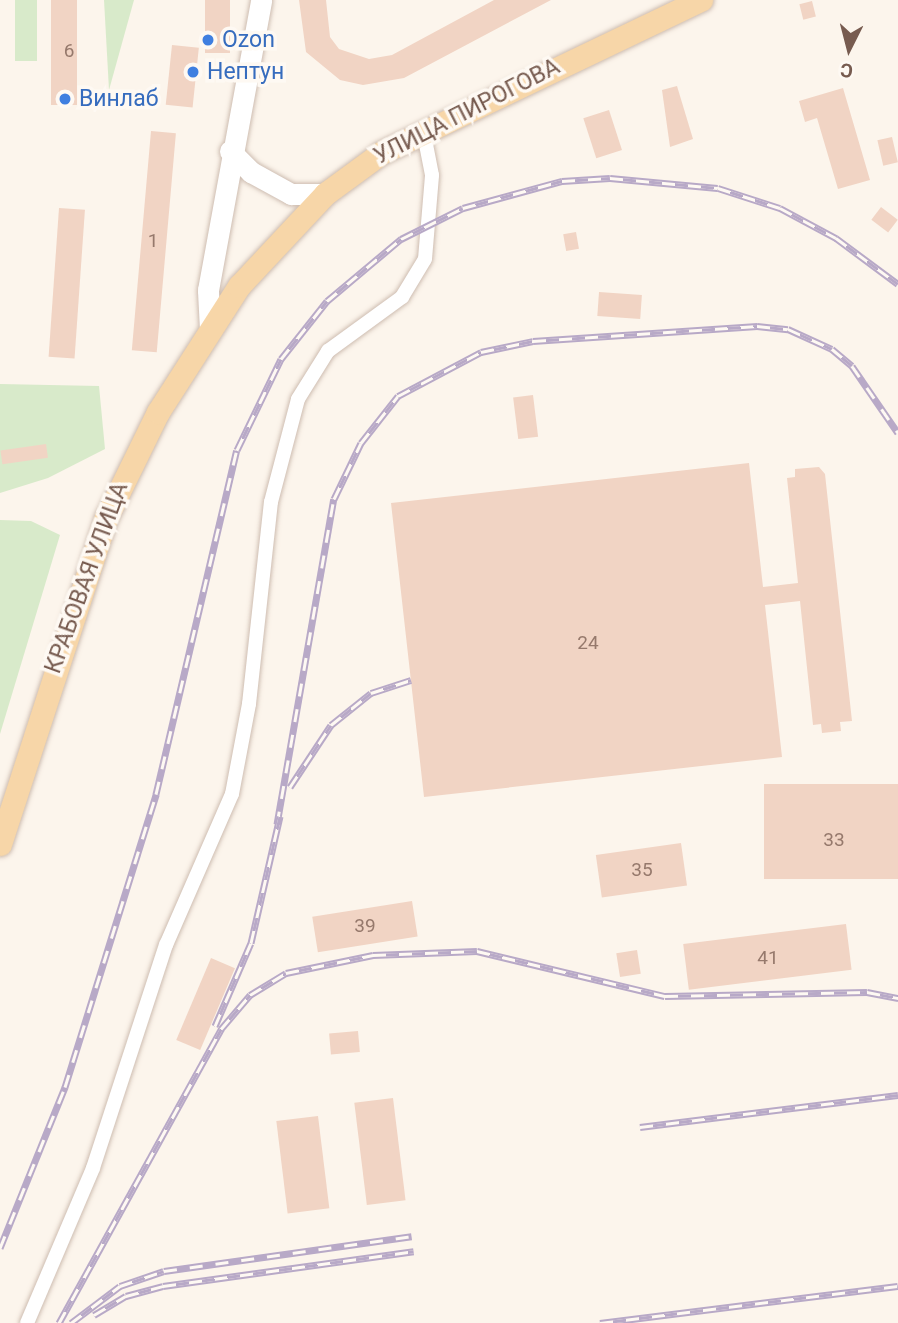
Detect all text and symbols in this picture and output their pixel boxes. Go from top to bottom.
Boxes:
north arrow [814,14,884,84]
place label: Ozon [222,26,275,54]
marker: Ozon [200,32,216,48]
house number: 6 [64,40,74,62]
street label: УЛИЦА ПИРОГОВА [370,53,564,171]
place label: Нептун [207,58,284,86]
text: С [839,58,854,82]
marker: Нептун [185,64,201,80]
place label: Винлаб [79,85,158,113]
marker: Винлаб [57,91,73,107]
house number: 1 [148,230,158,252]
street label: КРАБОВАЯ УЛИЦА [40,479,134,677]
house number: 24 [577,632,599,654]
house number: 33 [823,829,845,851]
house number: 35 [631,859,653,881]
house number: 39 [354,915,376,937]
house number: 41 [757,947,779,969]

